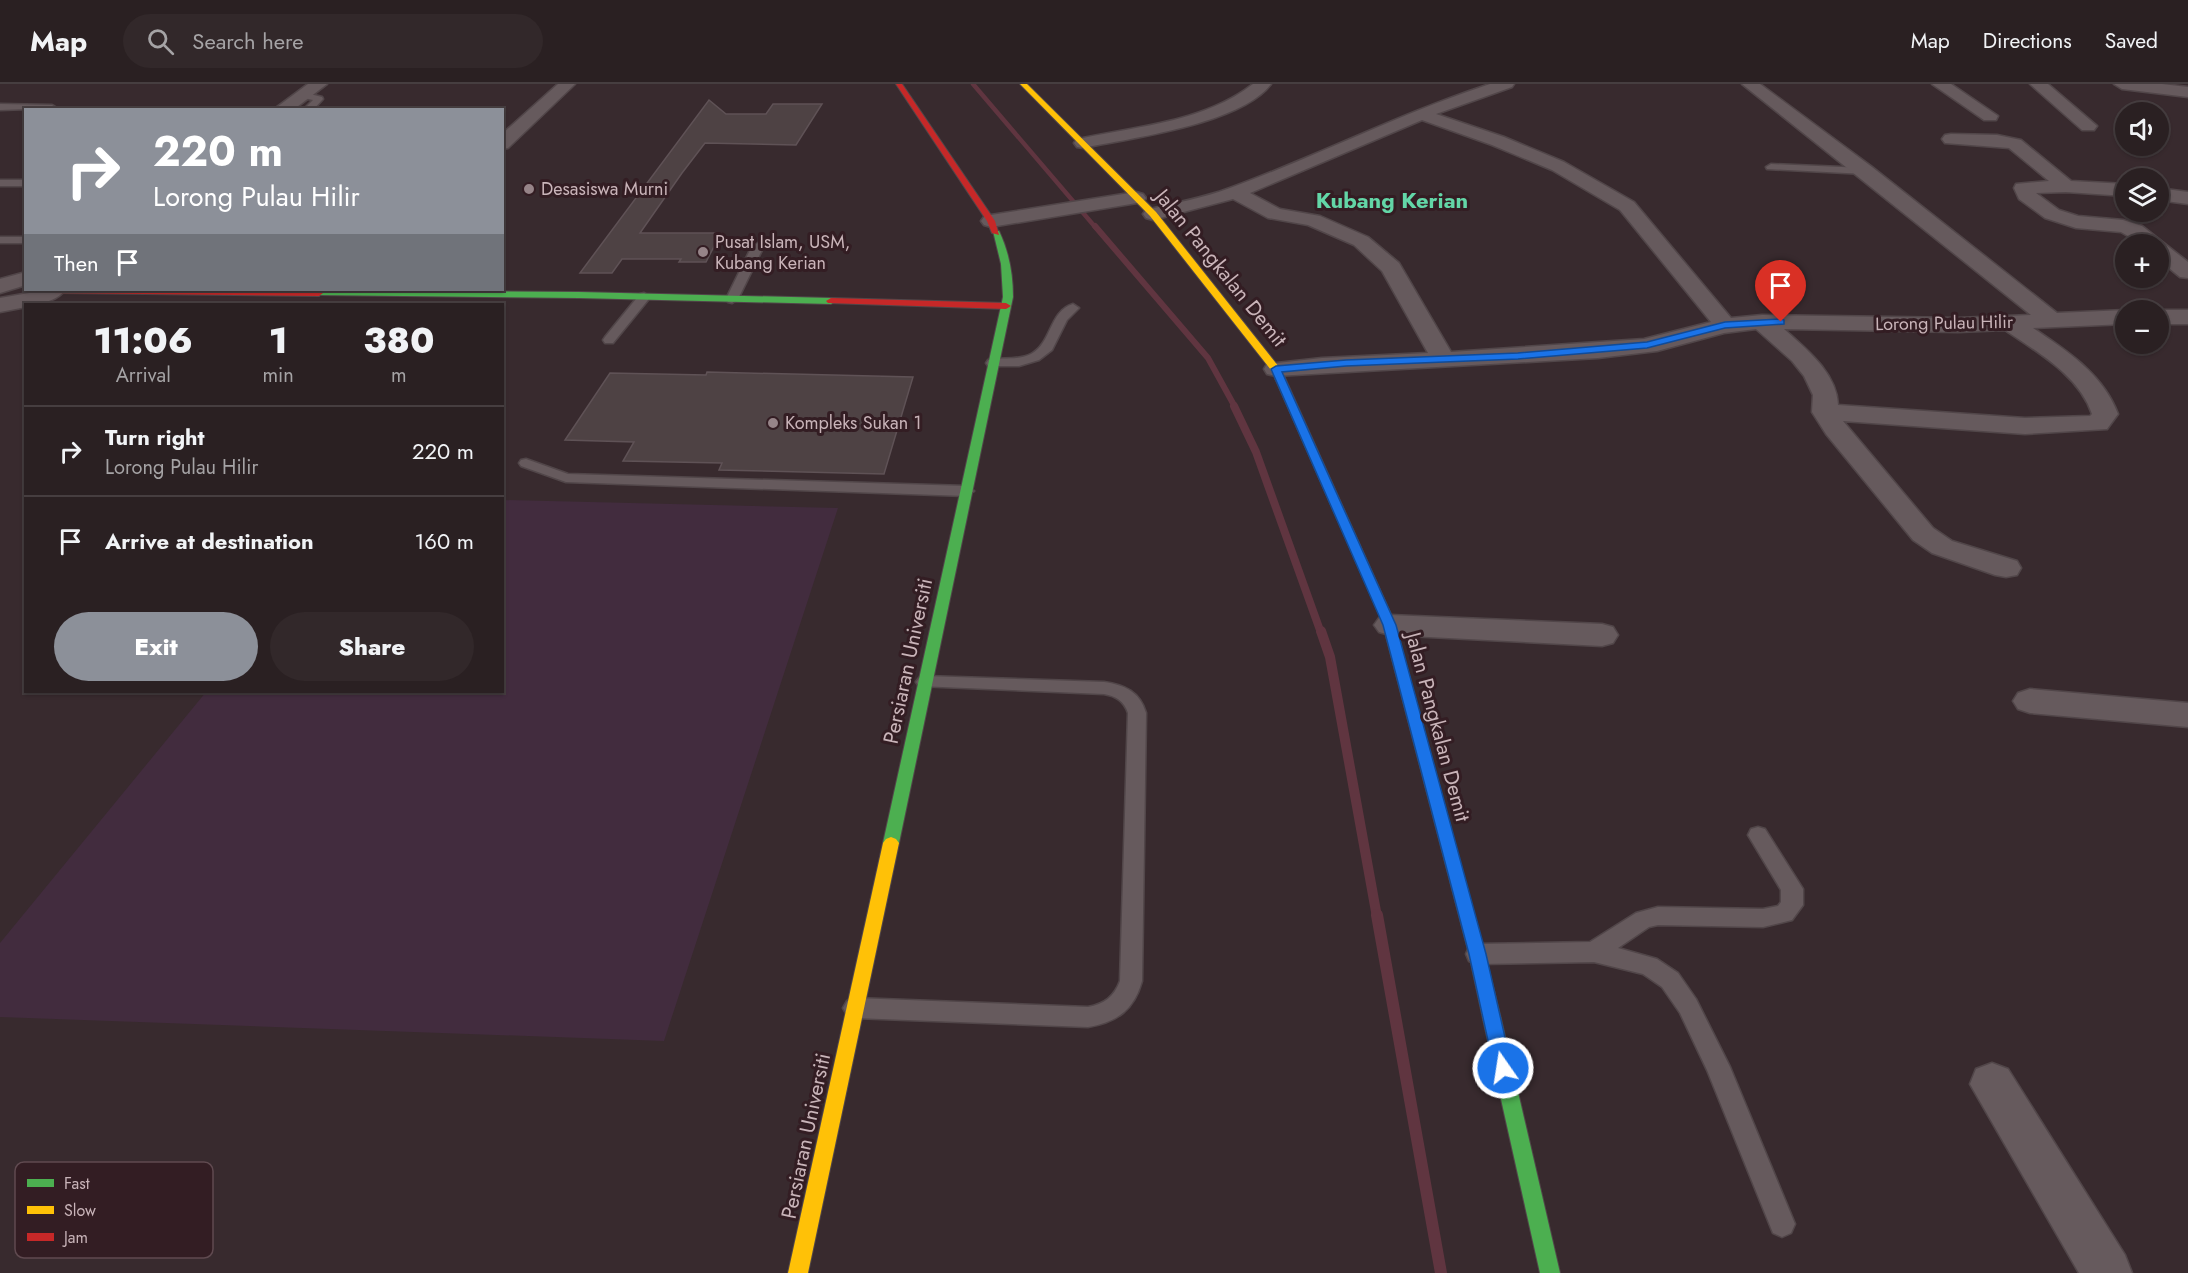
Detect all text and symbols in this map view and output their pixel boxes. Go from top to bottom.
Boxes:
search box [123,14,543,68]
text: Map [30,21,87,62]
icon: search [144,25,177,58]
text: Search here [192,25,304,57]
text: Map [1911,26,1950,56]
text: Directions [1983,26,2072,56]
text: Saved [2105,26,2158,56]
map controls [2115,102,2169,354]
button: sound [2115,102,2169,156]
text: 220 m [153,121,283,182]
icon: right [54,132,132,210]
button: layers [2115,168,2169,222]
place label: Desasiswa Murni [541,176,668,202]
text: Lorong Pulau Hilir [153,177,360,216]
street label: Jalan Pangkalan Demit [1146,180,1294,353]
marker: Desasiswa Murni [522,182,536,196]
district label: Kubang Kerian [1316,184,1468,216]
place label: Pusat Islam, USM, Kubang Kerian [715,229,850,276]
button: + [2115,234,2169,288]
marker: Pusat Islam, USM, Kubang Kerian [696,245,710,259]
icon: arrive [111,246,144,279]
text: Then [54,247,99,279]
pin [1755,260,1806,322]
icon: arrive [1764,269,1797,302]
button: − [2115,300,2169,354]
street label: Lorong Pulau Hilir [1875,309,2014,337]
text: 11:06 [94,314,193,366]
text: 1 [269,314,288,366]
text: 380 [363,314,434,366]
text: Arrival [116,361,171,390]
text: min [262,361,294,390]
text: m [391,361,407,390]
place label: Kompleks Sukan 1 [785,410,922,436]
marker: Kompleks Sukan 1 [766,416,780,430]
text: Turn right [105,421,205,453]
icon: right [54,435,87,468]
text: 220 m [412,435,474,467]
text: Lorong Pulau Hilir [105,453,258,482]
icon: arrive [54,525,87,558]
text: Arrive at destination [105,525,314,557]
text: 160 m [414,525,474,557]
street label: Persiaran Universiti [876,575,940,747]
button: Exit [54,612,258,681]
button: Share [270,612,474,681]
street label: Jalan Pangkalan Demit [1398,626,1478,825]
position arrow [1471,1036,1535,1100]
street label: Persiaran Universiti [774,1050,838,1222]
legend [15,1162,213,1258]
text: Fast [64,1172,90,1195]
text: Slow [64,1199,96,1222]
text: Jam [62,1226,88,1249]

